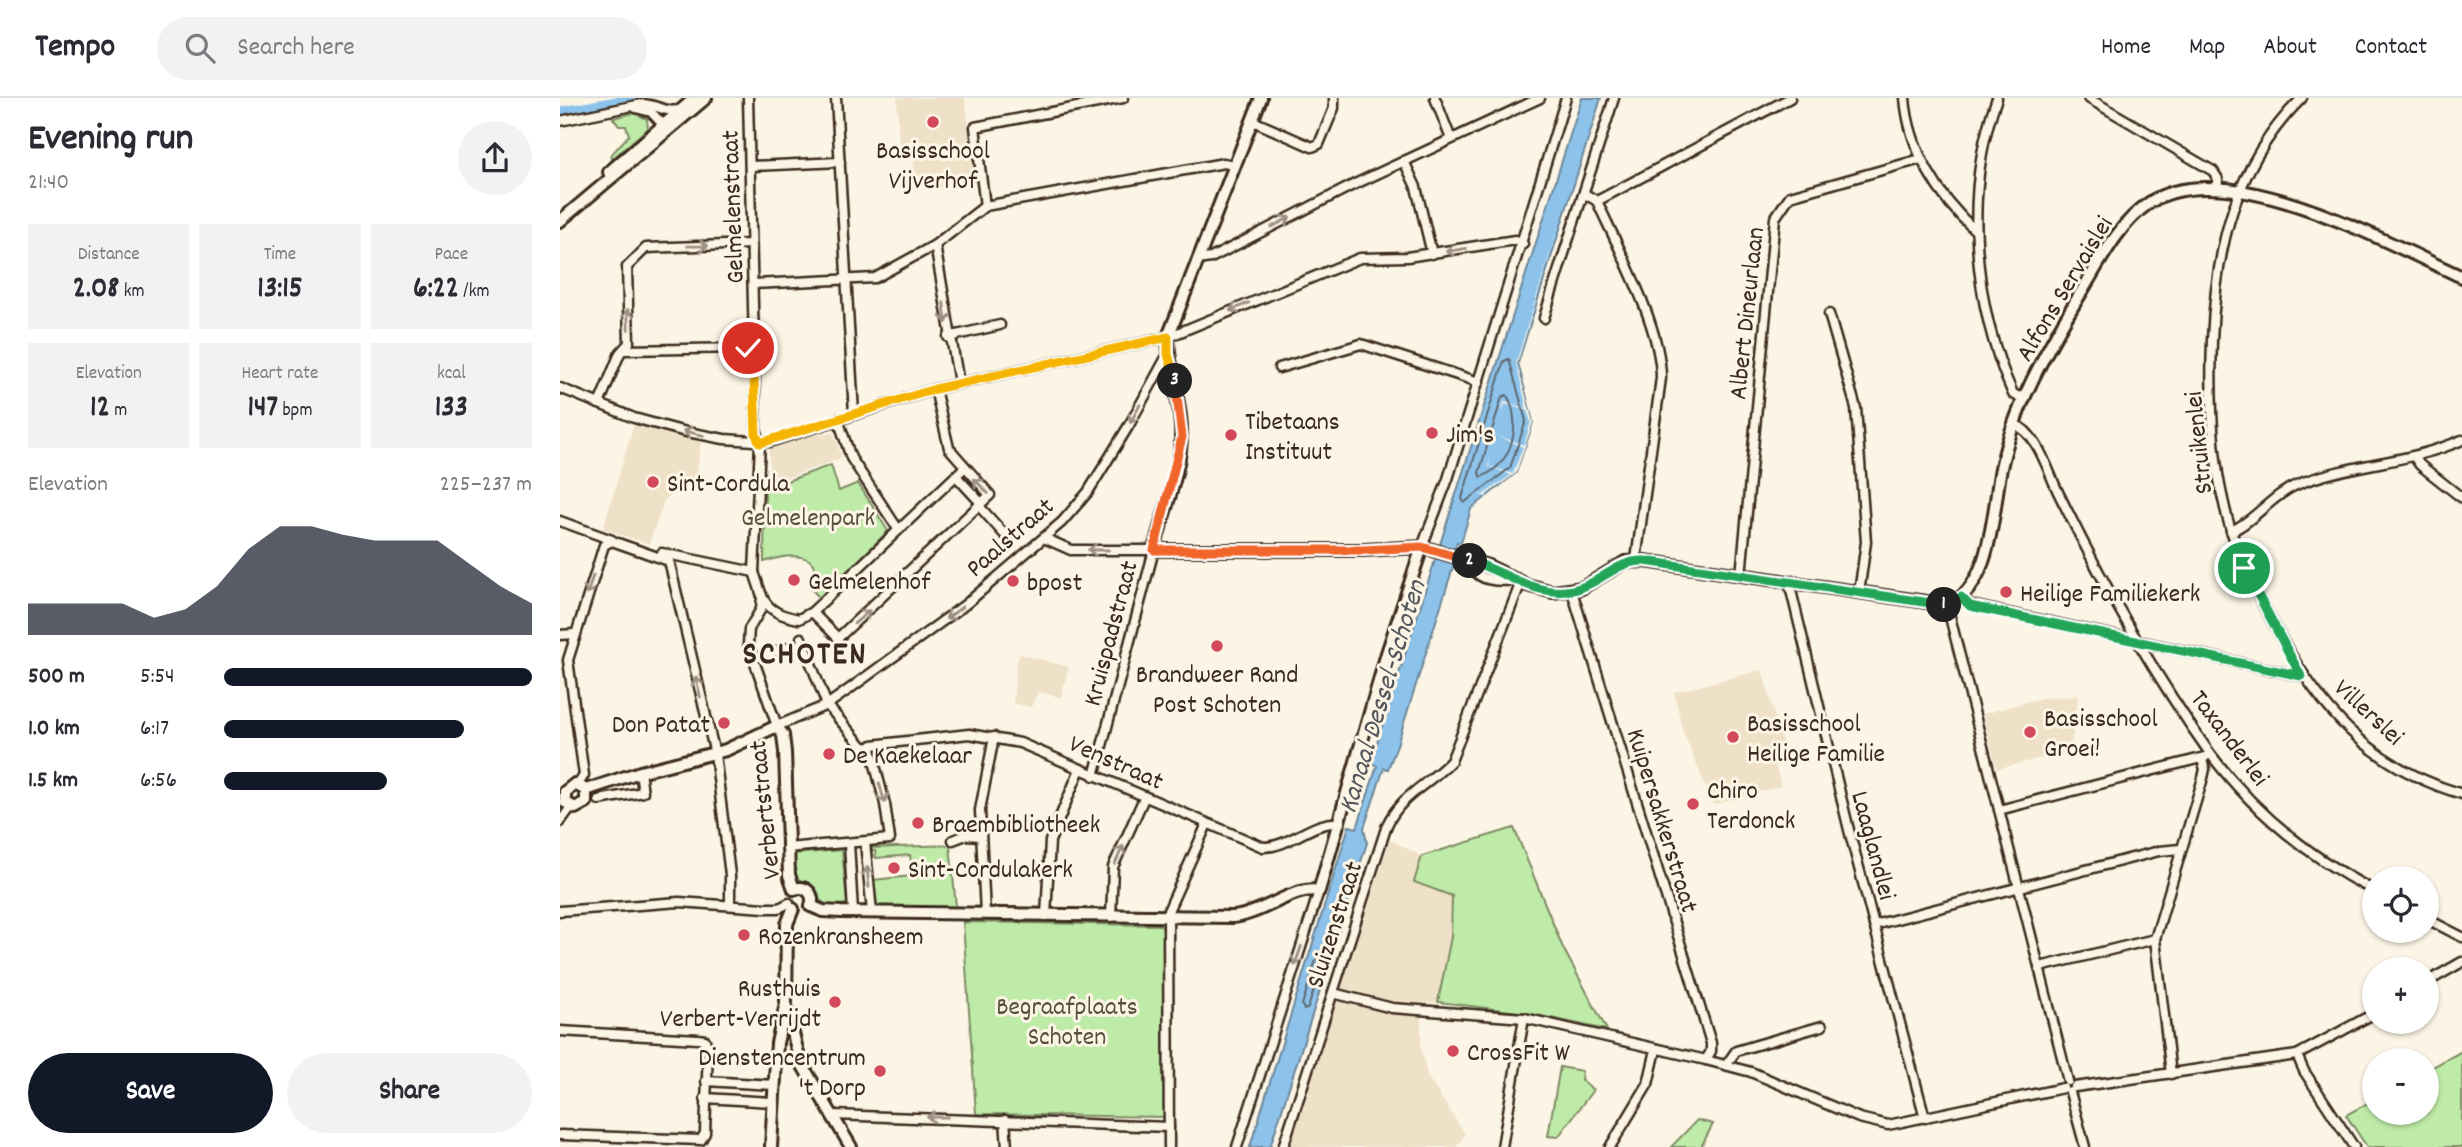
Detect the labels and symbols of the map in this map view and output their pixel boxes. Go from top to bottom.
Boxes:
marker: Basisschool Vijverhof [925,114,941,130]
street label: Gelmelenstraat [713,129,756,284]
place label: Basisschool Vijverhof [876,134,990,201]
street label: Alfons Servaislei [2008,210,2124,369]
one-way arrow [1270,214,1291,228]
street label: Albert Dineurlaan [1721,225,1776,401]
one-way arrow [686,239,709,252]
one-way arrow [1445,244,1468,257]
one-way arrow [939,301,952,324]
one-way arrow [1228,301,1250,314]
one-way arrow [621,308,635,331]
pin [718,318,778,378]
pin: 3 [1158,364,1192,398]
street label: Struikenlei [2177,389,2224,496]
one-way arrow [1128,403,1142,423]
place label: Tibetaans Instituut [1245,405,1340,472]
place label: Jim's [1446,418,1494,455]
marker: Jim's [1424,425,1440,441]
one-way arrow [682,426,705,439]
marker: Tibetaans Instituut [1223,427,1239,443]
place label: Sint-Cordula [667,467,790,504]
marker: Sint-Cordula [645,474,661,490]
one-way arrow [973,477,990,494]
street label: Paalstraat [959,489,1064,588]
park label: Gelmelenpark [741,501,875,538]
pin [2214,538,2274,598]
one-way arrow [1087,543,1110,557]
pin: 2 [1452,544,1488,578]
street label: Kruispadstraat [1075,557,1150,711]
place label: Gelmelenhof [808,565,931,602]
place label: bpost [1027,566,1083,603]
marker: Gelmelenhof [786,572,802,588]
marker: bpost [1005,573,1021,589]
one-way arrow [583,574,596,596]
water label: Kanaal Dessel-Schoten [1330,575,1440,819]
place label: Heilige Familiekerk [2020,577,2200,614]
marker: Heilige Familiekerk [1998,584,2014,600]
pin: 1 [1926,588,1962,622]
one-way arrow [945,605,963,620]
one-way arrow [853,609,871,625]
district label: SCHOTEN [742,633,868,680]
marker: Brandweer Rand Post Schoten [1209,638,1225,654]
place label: Brandweer Rand Post Schoten [1136,658,1298,725]
street label: Villerslei [2324,671,2411,756]
one-way arrow [691,676,705,699]
street label: Taxanderlei [2180,683,2277,795]
place label: Basisschool Groei! [2044,702,2158,769]
place label: Basisschool Heilige Familie [1747,707,1885,774]
place label: Don Patat [612,708,710,745]
marker: Don Patat [716,715,732,731]
street label: Kuipersakkerstraat [1615,724,1706,918]
marker: Basisschool Groei! [2022,724,2038,740]
street label: Venstraat [1062,727,1169,802]
marker: Basisschool Heilige Familie [1725,729,1741,745]
street label: Verbertstraat [741,738,792,881]
place label: De Kaekelaar [843,739,972,776]
marker: De Kaekelaar [821,746,837,762]
place label: Chiro Terdonck [1707,774,1795,841]
one-way arrow [876,782,889,804]
street label: Laaglandlei [1839,787,1904,905]
marker: Chiro Terdonck [1685,796,1701,812]
place label: Braembibliotheek [932,808,1100,845]
marker: Braembibliotheek [910,815,926,831]
one-way arrow [1113,845,1126,866]
place label: Sint-Cordulakerk [908,853,1073,890]
street label: Sluizenstraat [1298,857,1374,993]
marker: Sint-Cordulakerk [886,860,902,876]
one-way arrow [862,866,875,889]
place label: Rozenkransheem [758,920,924,957]
marker: Rozenkransheem [736,927,752,943]
one-way arrow [1291,944,1303,966]
place label: Rusthuis Verbert-Verrijdt [660,972,821,1039]
park label: Begraafplaats Schoten [996,990,1138,1057]
marker: Rusthuis Verbert-Verrijdt [827,994,843,1010]
place label: CrossFit W [1467,1036,1570,1073]
place label: Dienstencentrum 't Dorp [698,1041,866,1108]
marker: CrossFit W [1445,1043,1461,1059]
marker: Dienstencentrum 't Dorp [872,1063,888,1079]
one-way arrow [925,1111,948,1124]

